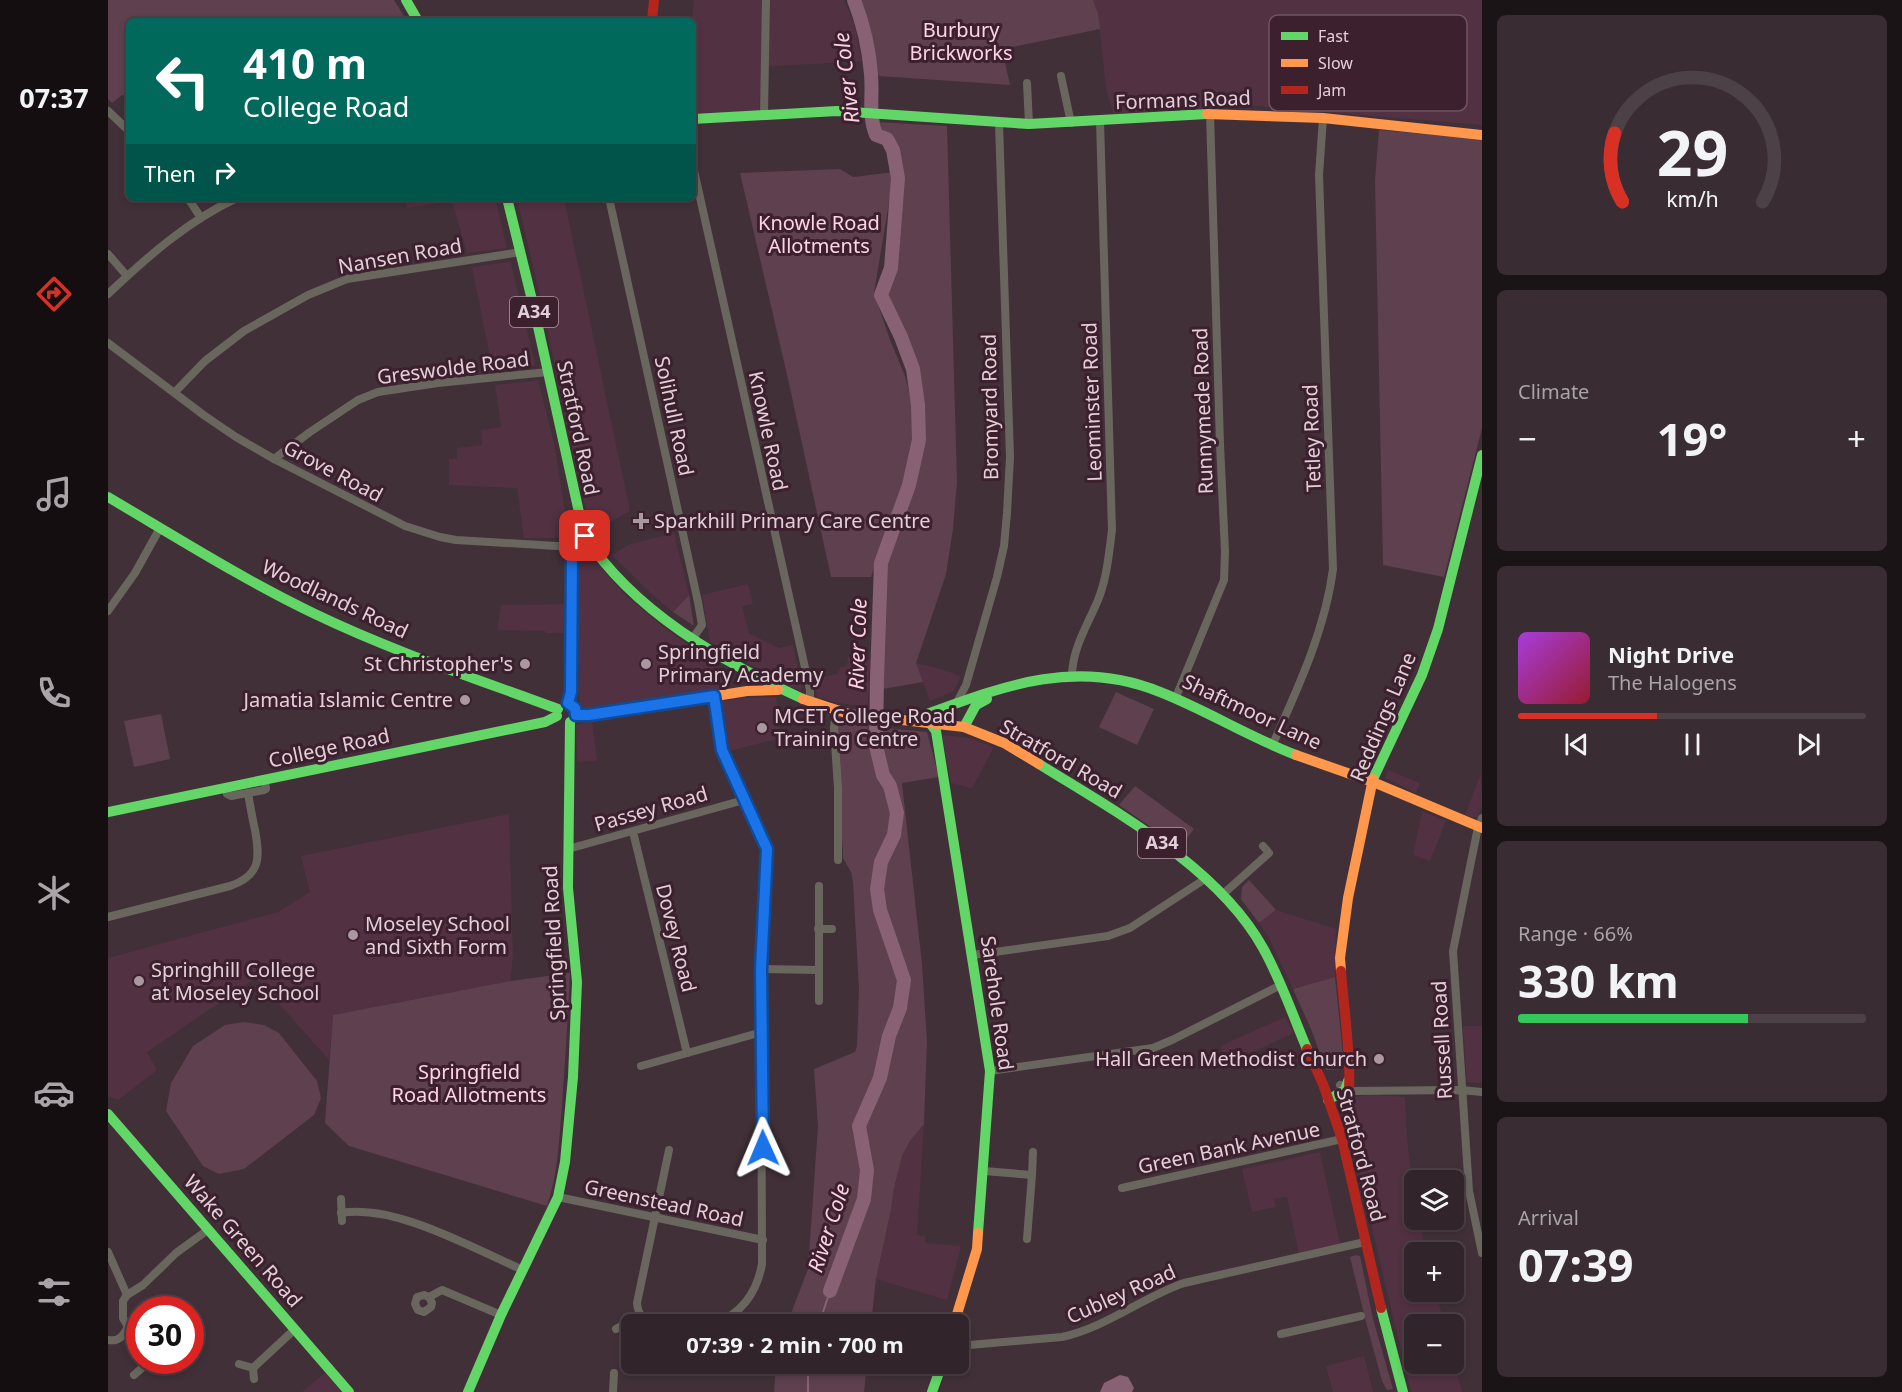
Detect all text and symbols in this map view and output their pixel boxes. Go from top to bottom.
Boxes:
legend [1269,15,1467,111]
park label: Burbury Brickworks [909,16,1013,66]
text: Fast [1318,25,1349,47]
water label: River Cole [827,31,865,125]
text: 410 m [243,34,367,91]
icon: left [144,42,222,120]
text: Slow [1318,52,1353,74]
text: 07:37 [19,79,89,116]
text: Jam [1316,79,1346,101]
street label: Formans Road [1115,84,1251,115]
text: College Road [243,88,409,125]
text: 29 [1656,109,1728,194]
icon: right [208,156,241,189]
text: Then [144,158,196,188]
text: km/h [1666,185,1718,214]
park label: Knowle Road Allotments [758,209,880,259]
street label: Nansen Road [336,231,464,280]
icon: directions [33,273,75,315]
road number: A34 [510,297,558,327]
street label: Leominster Road [1075,322,1108,482]
street label: Runnymede Road [1186,327,1219,495]
street label: Bromyard Road [975,334,1004,480]
street label: Greswolde Road [375,345,531,390]
street label: Solihull Road [649,354,700,478]
street label: Stratford Road [551,358,606,498]
street label: Knowle Road [743,368,794,493]
text: Climate [1518,378,1589,405]
street label: Tetley Road [1296,384,1327,492]
text: 19° [1657,408,1727,469]
text: − [1518,416,1537,461]
text: + [1847,416,1866,461]
street label: Grove Road [279,433,388,508]
icon: music [33,473,75,515]
place label: Sparkhill Primary Care Centre [654,507,930,534]
pin [559,510,610,561]
marker: Sparkhill Primary Care Centre [632,512,650,530]
icon: arrive [568,519,601,552]
street label: Woodlands Road [258,553,413,644]
water label: River Cole [841,598,873,690]
place label: Springfield Primary Academy [658,638,824,688]
text: Night Drive [1608,639,1734,669]
street label: Reddings Lane [1343,648,1422,786]
place label: St Christopher's [364,650,513,677]
marker: St Christopher's [518,657,532,671]
marker: Springfield Primary Academy [639,657,653,671]
street label: Shaftmoor Lane [1178,668,1326,756]
text: The Halogens [1608,669,1737,696]
icon: phone [33,672,75,714]
place label: Jamatia Islamic Centre [242,686,453,713]
marker: Jamatia Islamic Centre [458,693,472,707]
place label: MCET College Road Training Centre [774,702,955,752]
street label: Stratford Road [995,713,1127,804]
street label: College Road [266,721,392,774]
marker: MCET College Road Training Centre [755,721,769,735]
icon: previous [1560,728,1593,761]
icon: pause [1676,728,1709,761]
icon: next [1792,728,1825,761]
street label: Passey Road [591,779,711,838]
road number: A34 [1138,828,1186,858]
street label: Springfield Road [536,865,571,1021]
icon: climate [33,872,75,914]
street label: Dovey Road [650,881,703,995]
place label: Moseley School and Sixth Form [365,910,510,960]
text: Range · 66% [1518,920,1633,947]
marker: Moseley School and Sixth Form [346,928,360,942]
street label: Sarehole Road [975,934,1020,1072]
text: 330 km [1518,950,1679,1011]
place label: Springhill College at Moseley School [151,956,319,1006]
marker: Springhill College at Moseley School [132,974,146,988]
street label: Russell Road [1425,980,1458,1100]
place label: Hall Green Methodist Church [1095,1045,1367,1072]
marker: Hall Green Methodist Church [1372,1052,1386,1066]
park label: Springfield Road Allotments [392,1058,546,1108]
icon: car [33,1072,75,1114]
street label: Stratford Road [1331,1085,1392,1224]
street label: Green Bank Avenue [1135,1115,1322,1180]
position arrow [731,1116,795,1180]
street label: Wake Green Road [178,1169,308,1313]
map controls [1404,1170,1464,1374]
button: layers [1404,1170,1464,1230]
street label: Greenstead Road [582,1172,746,1233]
water label: River Cole [801,1180,856,1276]
text: Arrival [1518,1204,1579,1231]
text: 07:39 [1518,1234,1634,1295]
button: + [1404,1242,1464,1302]
street label: Cubley Road [1062,1257,1180,1330]
icon: filters [33,1271,75,1313]
speed limit sign: 30 [126,1296,204,1374]
button: − [1404,1314,1464,1374]
text: 07:39 · 2 min · 700 m [686,1329,904,1359]

